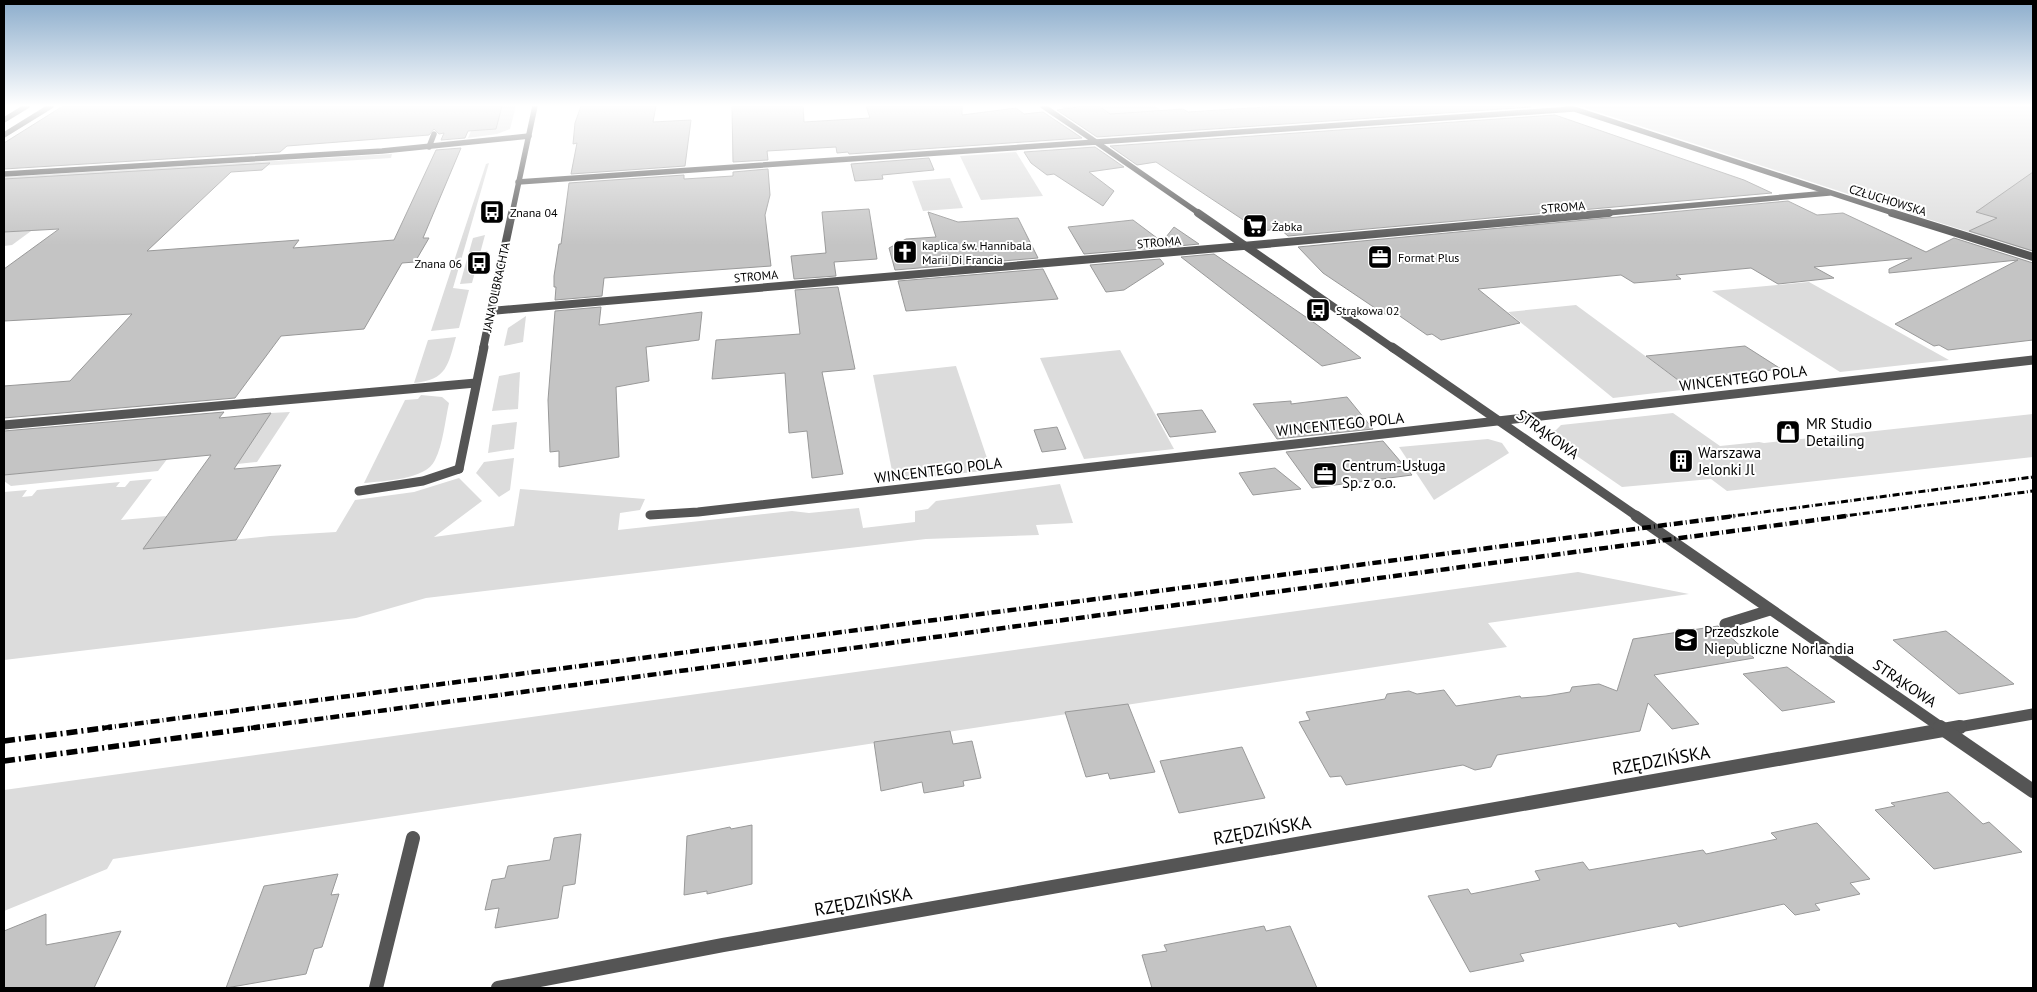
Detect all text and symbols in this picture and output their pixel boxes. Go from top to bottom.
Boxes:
street label: CZŁUCHOWSKA [1847,181,1929,219]
street label: STROMA [1540,198,1586,216]
bus stop icon: Znana 04 [479,199,505,225]
place label: Znana 04 [510,205,558,220]
supermarket icon: Żabka [1242,213,1268,239]
place label: Żabka [1272,219,1302,234]
street label: STROMA [1136,233,1182,251]
place label: kaplica św. Hannibala Marii Di Francia [922,238,1032,267]
church icon: kaplica św. Hannibala Marii Di Francia [892,239,918,265]
street label: JANA OLBRACHTA [479,241,513,334]
office icon: Format Plus [1367,244,1393,270]
bus stop icon: Znana 06 [466,250,492,276]
place label: Format Plus [1398,250,1459,265]
place label: Znana 06 [414,256,462,271]
street label: STROMA [733,267,779,285]
bus stop icon: Strąkowa 02 [1305,297,1331,323]
place label: Strąkowa 02 [1336,303,1399,318]
street label: WINCENTEGO POLA [1678,361,1808,395]
street label: STRĄKOWA [1513,405,1583,463]
street label: WINCENTEGO POLA [1275,408,1405,440]
place label: MR Studio Detailing [1806,414,1872,450]
shop icon: MR Studio Detailing [1775,419,1801,445]
place label: Warszawa Jelonki Jl [1697,443,1761,479]
building icon: Warszawa Jelonki Jl [1668,448,1694,474]
street label: WINCENTEGO POLA [873,453,1003,487]
place label: Centrum-Usługa Sp. z o.o. [1342,456,1446,492]
office icon: Centrum-Usługa Sp. z o.o. [1312,461,1338,487]
place label: Przedszkole Niepubliczne Norlandia [1704,622,1854,658]
school or university icon: Przedszkole Niepubliczne Norlandia [1673,627,1699,653]
street label: STRĄKOWA [1870,655,1941,711]
street label: RZĘDZIŃSKA [1610,740,1712,780]
street label: RZĘDZIŃSKA [1211,810,1313,850]
street label: RZĘDZIŃSKA [812,881,914,921]

